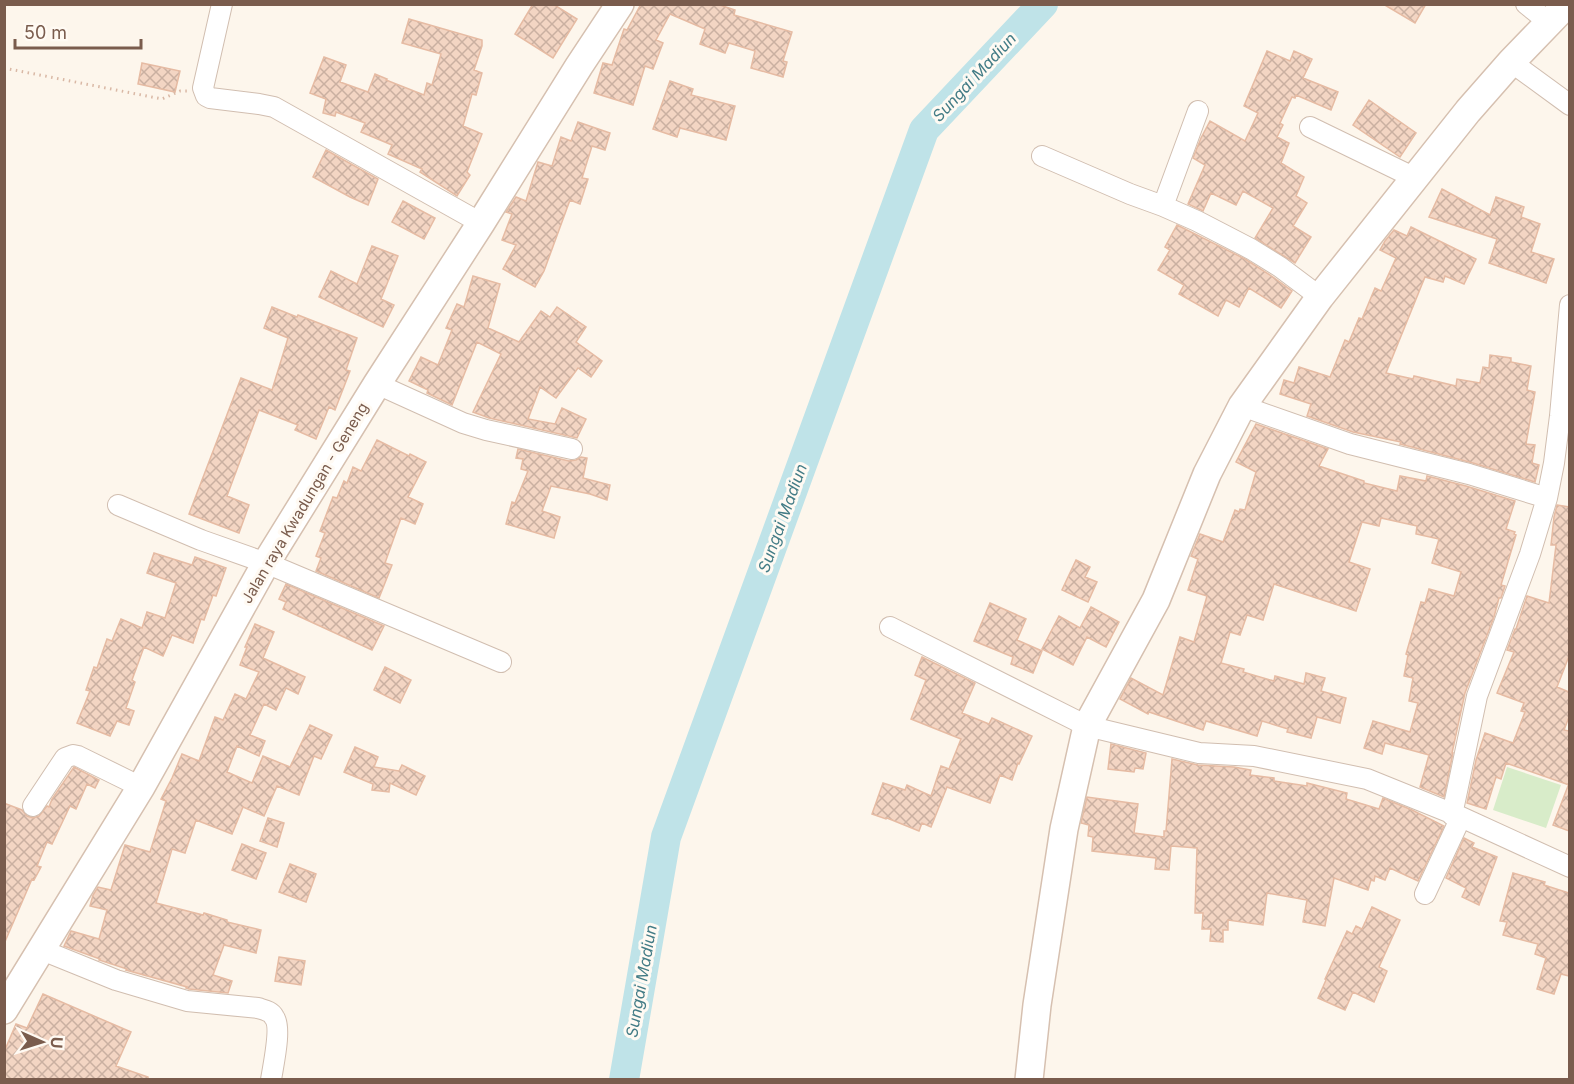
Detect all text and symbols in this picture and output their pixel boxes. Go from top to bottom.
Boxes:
scale bar [15,12,141,50]
text: 50 m [24,22,67,43]
water label: Sungai Madiun [928,28,1020,126]
street label: Jalan raya Kwadungan - Geneng [237,399,372,607]
water label: Sungai Madiun [753,461,811,575]
water label: Sungai Madiun [621,923,661,1039]
north arrow [12,1012,72,1072]
text: U [47,1036,67,1049]

